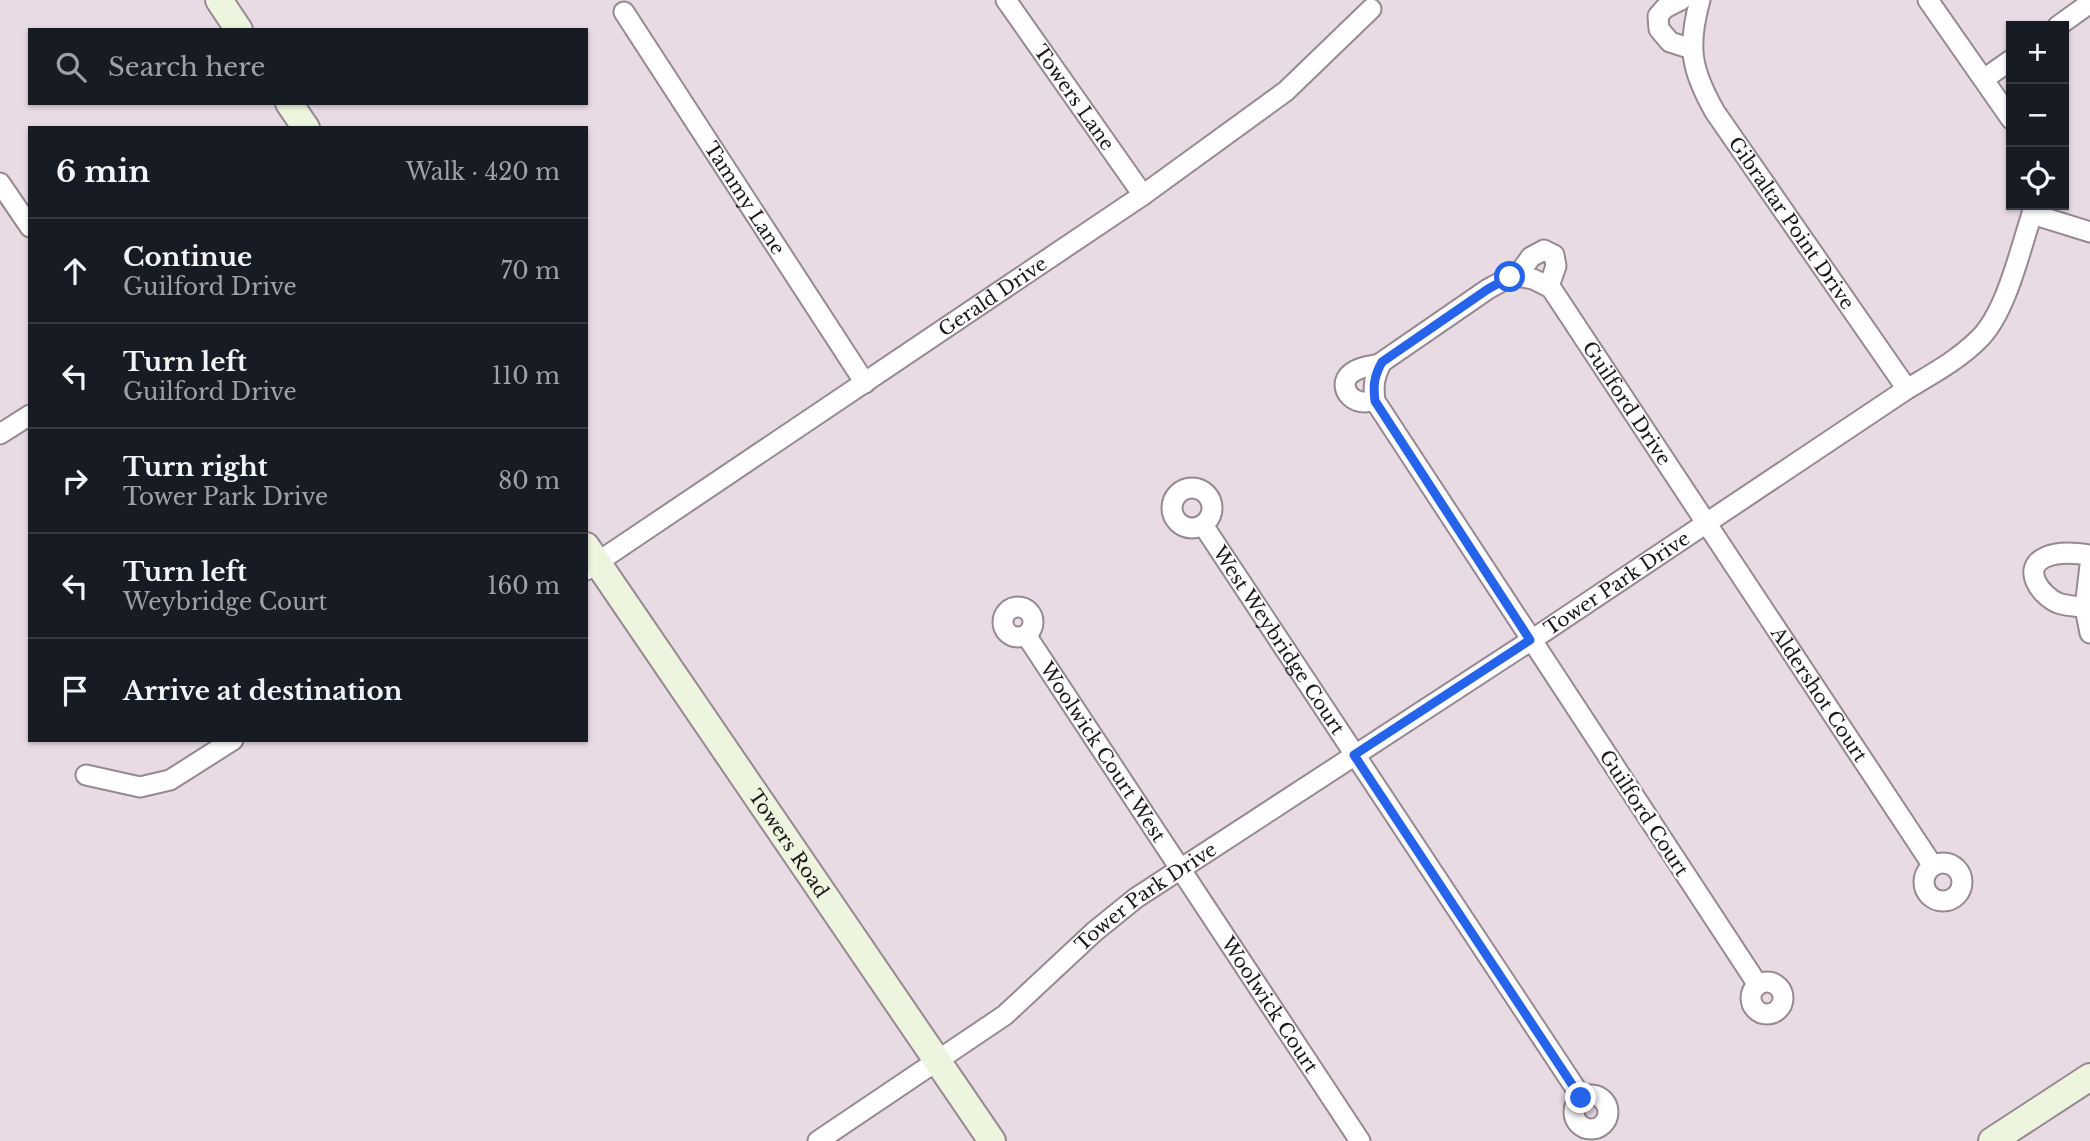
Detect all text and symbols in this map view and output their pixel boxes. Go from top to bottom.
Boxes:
map controls [2006,21,2069,210]
button: + [2006,21,2069,84]
search box [28,28,588,105]
street label: Towers Lane [1030,40,1119,155]
icon: search [52,48,90,86]
text: Search here [108,51,265,83]
button: − [2006,84,2069,147]
street label: Gibraltar Point Drive [1724,132,1860,313]
street label: Tammy Lane [700,138,790,259]
button: locate [2006,147,2069,210]
text: 6 min [56,153,150,190]
text: Walk · 420 m [406,158,560,186]
text: Continue [123,241,252,273]
icon: ahead [56,252,94,290]
street label: Gerald Drive [934,252,1051,341]
text: 70 m [501,257,560,285]
route start [1494,261,1525,292]
text: Guilford Drive [123,273,297,301]
street label: Guilford Drive [1578,337,1676,469]
text: Turn left [123,346,247,378]
icon: left [56,357,94,395]
text: 110 m [492,362,560,390]
text: Guilford Drive [123,378,297,406]
text: Turn right [123,451,268,483]
icon: right [56,462,94,500]
text: 80 m [498,467,560,495]
text: Tower Park Drive [123,483,328,511]
street label: Tower Park Drive [1540,526,1694,640]
street label: West Weybridge Court [1208,541,1350,739]
text: Turn left [123,556,247,588]
icon: left [56,567,94,605]
text: 160 m [487,572,560,600]
text: Weybridge Court [123,588,327,616]
street label: Aldershot Court [1766,621,1873,767]
street label: Woolwick Court West [1035,657,1171,847]
icon: arrive [56,672,94,710]
text: Arrive at destination [123,675,403,707]
street label: Guilford Court [1595,746,1694,881]
street label: Towers Road [744,785,834,902]
street label: Tower Park Drive [1070,837,1221,955]
street label: Woolwick Court [1216,932,1324,1078]
route end [1565,1082,1596,1113]

